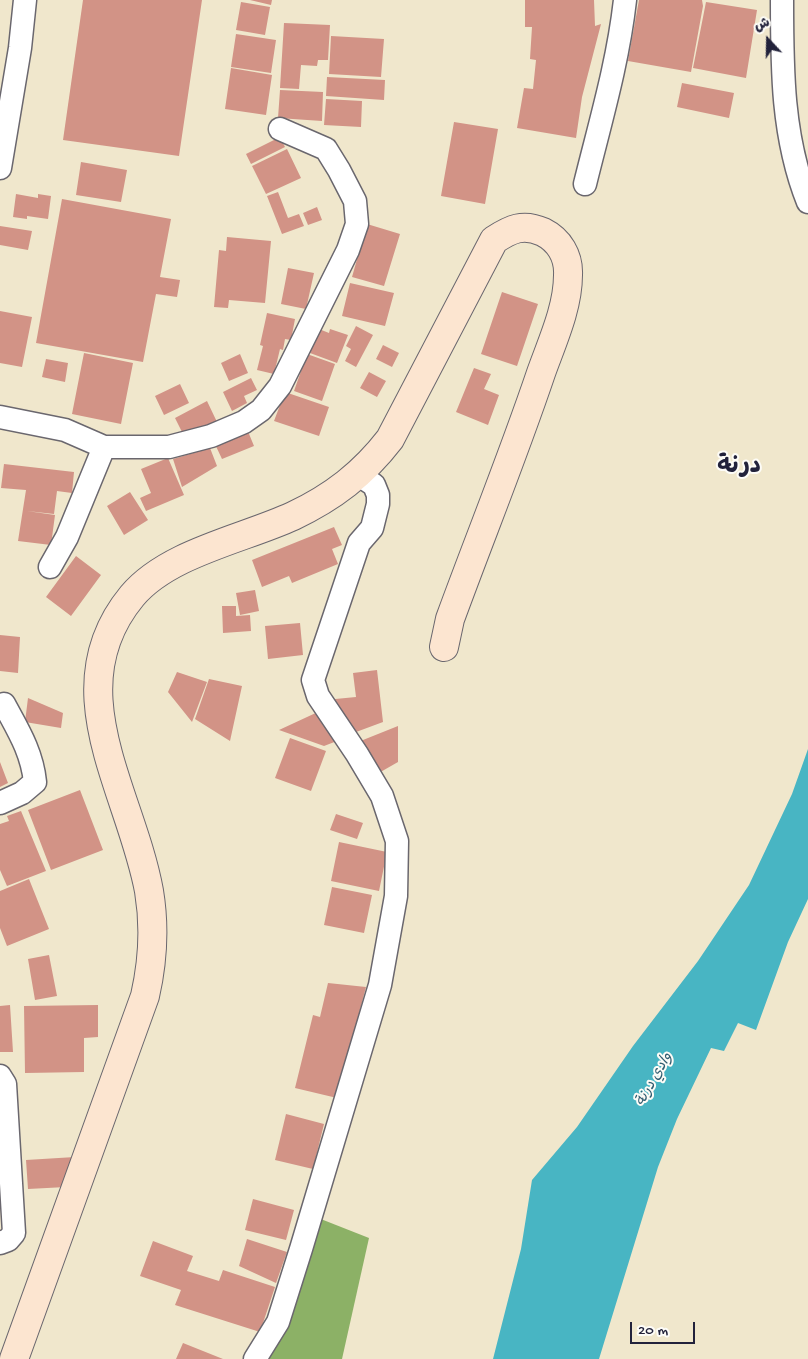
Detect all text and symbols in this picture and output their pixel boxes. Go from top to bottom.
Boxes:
north arrow [743,15,793,65]
text: ش [752,15,773,36]
district label: درنة [717,454,761,482]
water label: وادي درنة [632,1050,678,1110]
scale bar [633,1312,698,1344]
text: 20 m [638,1322,668,1340]

